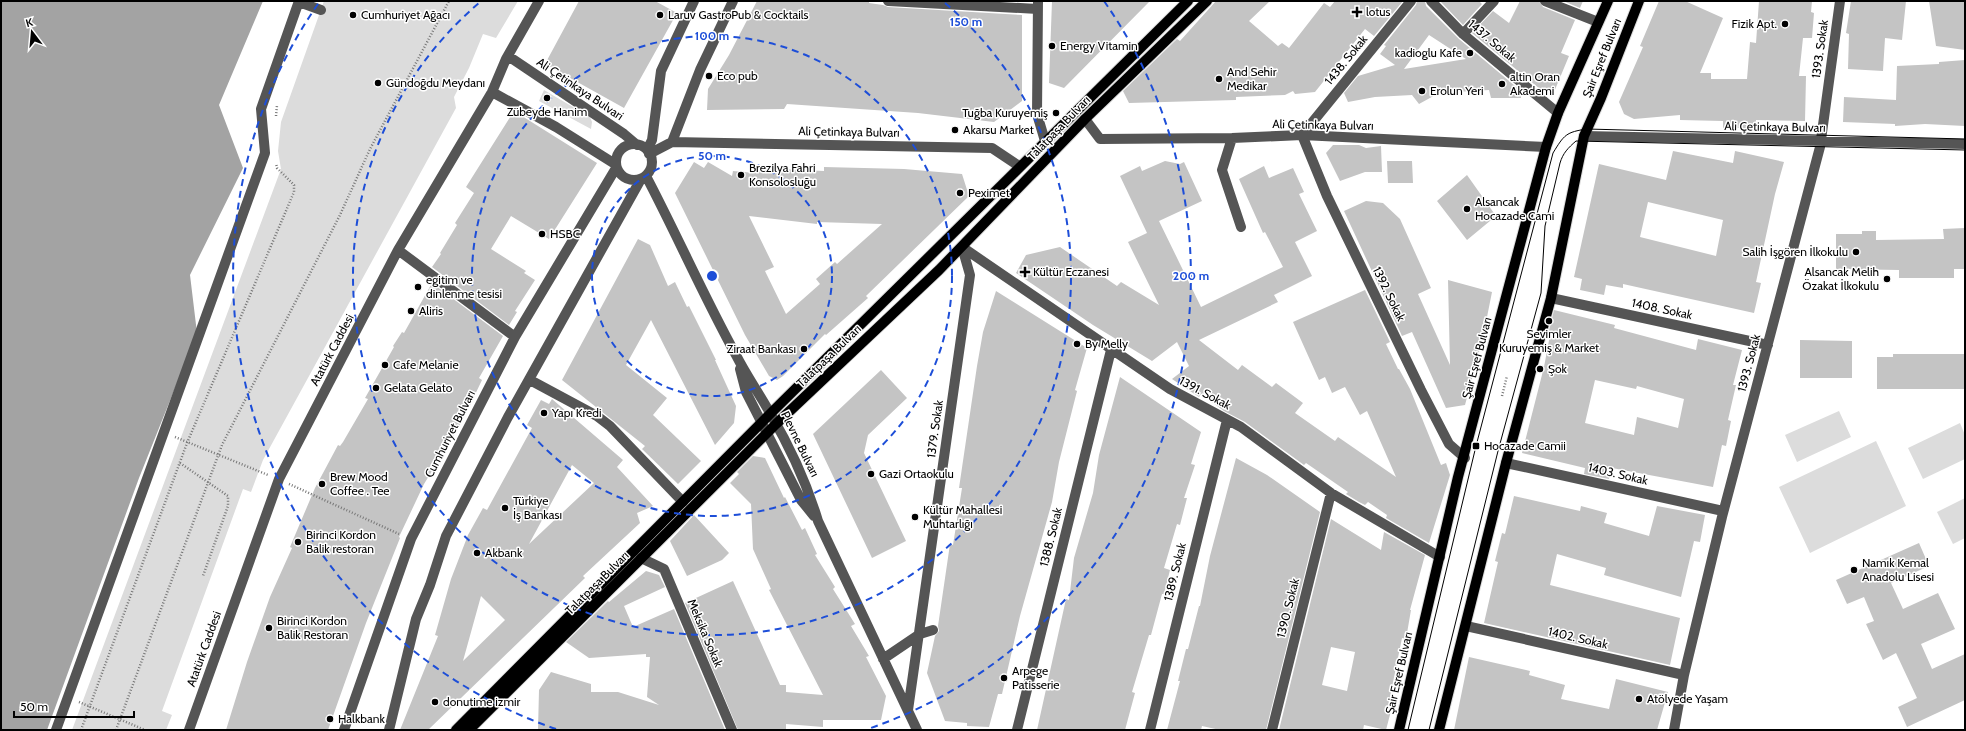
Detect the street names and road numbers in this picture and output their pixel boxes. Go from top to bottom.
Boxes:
street label: 1437. Sokak [1465,16,1520,65]
street label: Şair Eşref Bulvarı [1579,16,1624,100]
street label: 1393. Sokak [1808,18,1831,79]
street label: 1438. Sokak [1321,31,1371,88]
street label: Ali Çetinkaya Bulvari [534,54,627,123]
street label: Talatpaşa Bulvarı [1024,92,1093,163]
street label: Ali Çetinkaya Bulvarı [1272,116,1374,133]
street label: Ali Çetinkaya Bulvarı [1724,118,1826,135]
street label: Ali Çetinkaya Bulvarı [798,123,900,140]
street label: 1392. Sokak [1370,264,1409,324]
street label: 1408. Sokak [1630,295,1694,322]
street label: Atatürk Caddesi [306,311,357,388]
street label: Şair Eşref Bulvarı [1458,315,1495,400]
street label: Talatpaşa Bulvarı [793,321,864,390]
street label: 1393. Sokak [1734,332,1764,393]
street label: 1391. Sokak [1177,373,1234,413]
street label: Cumhuriyet Bulvarı [421,388,478,480]
street label: 1379. Sokak [923,398,946,459]
street label: Plevne Bulvarı [778,408,823,479]
street label: 1403. Sokak [1587,459,1650,488]
street label: 1388. Sokak [1036,505,1065,568]
street label: 1389. Sokak [1160,541,1189,603]
street label: Talatpaşa Bulvarı [562,548,632,618]
street label: 1390. Sokak [1273,576,1302,639]
street label: Meksika Sokak [684,597,727,670]
street label: Atatürk Caddesi [183,609,224,689]
street label: 1402. Sokak [1547,623,1610,652]
street label: Şair Eşref Bulvarı [1382,630,1415,715]

